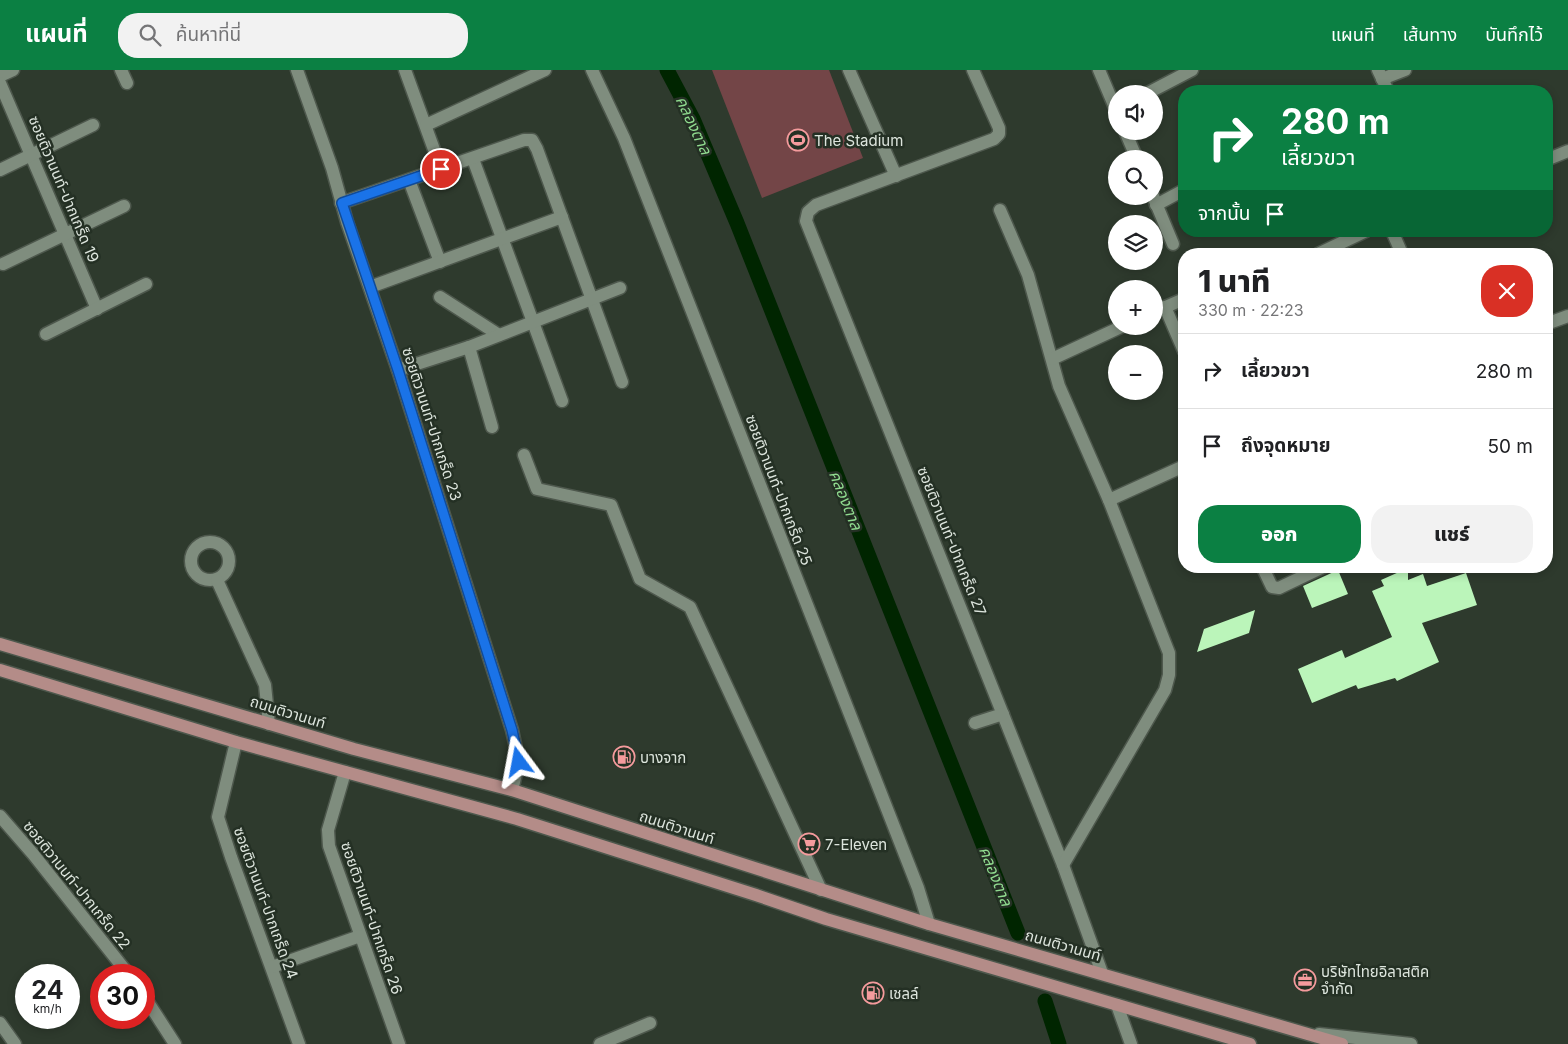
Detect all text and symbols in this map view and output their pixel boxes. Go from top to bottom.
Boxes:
search box [118,13,468,58]
text: แผนที่ [25,19,88,48]
icon: search [136,21,164,49]
text: ค้นหาที่นี่ [176,23,241,46]
text: แผนที่ [1331,24,1375,45]
text: เส้นทาง [1403,24,1457,45]
text: บันทึกไว้ [1485,24,1543,45]
map controls [1108,85,1163,400]
button: sound [1108,85,1163,140]
water label: คลองตาล [672,92,717,158]
text: 280 m [1281,100,1390,142]
icon: right [1198,105,1263,170]
street label: ซอยติวานนท์-ปากเกร็ด 19 [25,113,103,265]
sports icon: The Stadium [786,128,810,152]
place label: The Stadium [814,131,903,150]
text: เลี้ยวขวา [1281,144,1356,170]
pin [420,148,462,190]
button: search [1108,150,1163,205]
icon: arrive [427,155,455,183]
icon: arrive [1261,200,1289,228]
text: จากนั้น [1198,202,1251,225]
button: layers [1108,215,1163,270]
text: 1 นาที [1198,263,1270,299]
button: close [1481,265,1533,317]
button: + [1108,280,1163,335]
text: 330 m · 22:23 [1198,300,1304,320]
street label: ซอยติวานนท์-ปากเกร็ด 23 [398,345,466,503]
button: − [1108,345,1163,400]
icon: right [1198,357,1226,385]
text: เลี้ยวขวา [1241,359,1310,382]
text: 280 m [1476,360,1533,383]
street label: ซอยติวานนท์-ปากเกร็ด 25 [741,412,817,568]
icon: arrive [1198,432,1226,460]
text: ถึงจุดหมาย [1241,434,1331,457]
text: 50 m [1487,435,1533,458]
street label: ซอยติวานนท์-ปากเกร็ด 27 [913,464,991,618]
water label: คลองตาล [825,467,867,534]
button: ออก [1198,505,1361,563]
button: แชร์ [1371,505,1533,563]
street label: ถนนติวานนท์ [248,692,328,732]
position arrow [492,735,544,787]
fuel station icon: บางจาก [612,745,636,769]
place label: บางจาก [640,748,686,767]
street label: ถนนติวานนท์ [637,806,717,848]
street label: ซอยติวานนท์-ปากเกร็ด 22 [19,817,135,953]
street label: ซอยติวานนท์-ปากเกร็ด 24 [230,824,302,982]
supermarket icon: 7-Eleven [797,832,821,856]
place label: 7-Eleven [825,835,887,854]
street label: ซอยติวานนท์-ปากเกร็ด 26 [337,839,407,997]
water label: คลองตาล [975,843,1017,910]
street label: ถนนติวานนท์ [1023,925,1103,965]
place label: บริษัทไทยอิลาสติค จำกัด [1321,962,1429,998]
speed limit sign: 30 [90,964,155,1029]
office icon: บริษัทไทยอิลาสติค จำกัด [1293,968,1317,992]
text: 24 [31,975,64,1005]
fuel station icon: เชลล์ [861,981,885,1005]
place label: เชลล์ [889,984,919,1003]
text: km/h [33,1001,62,1016]

